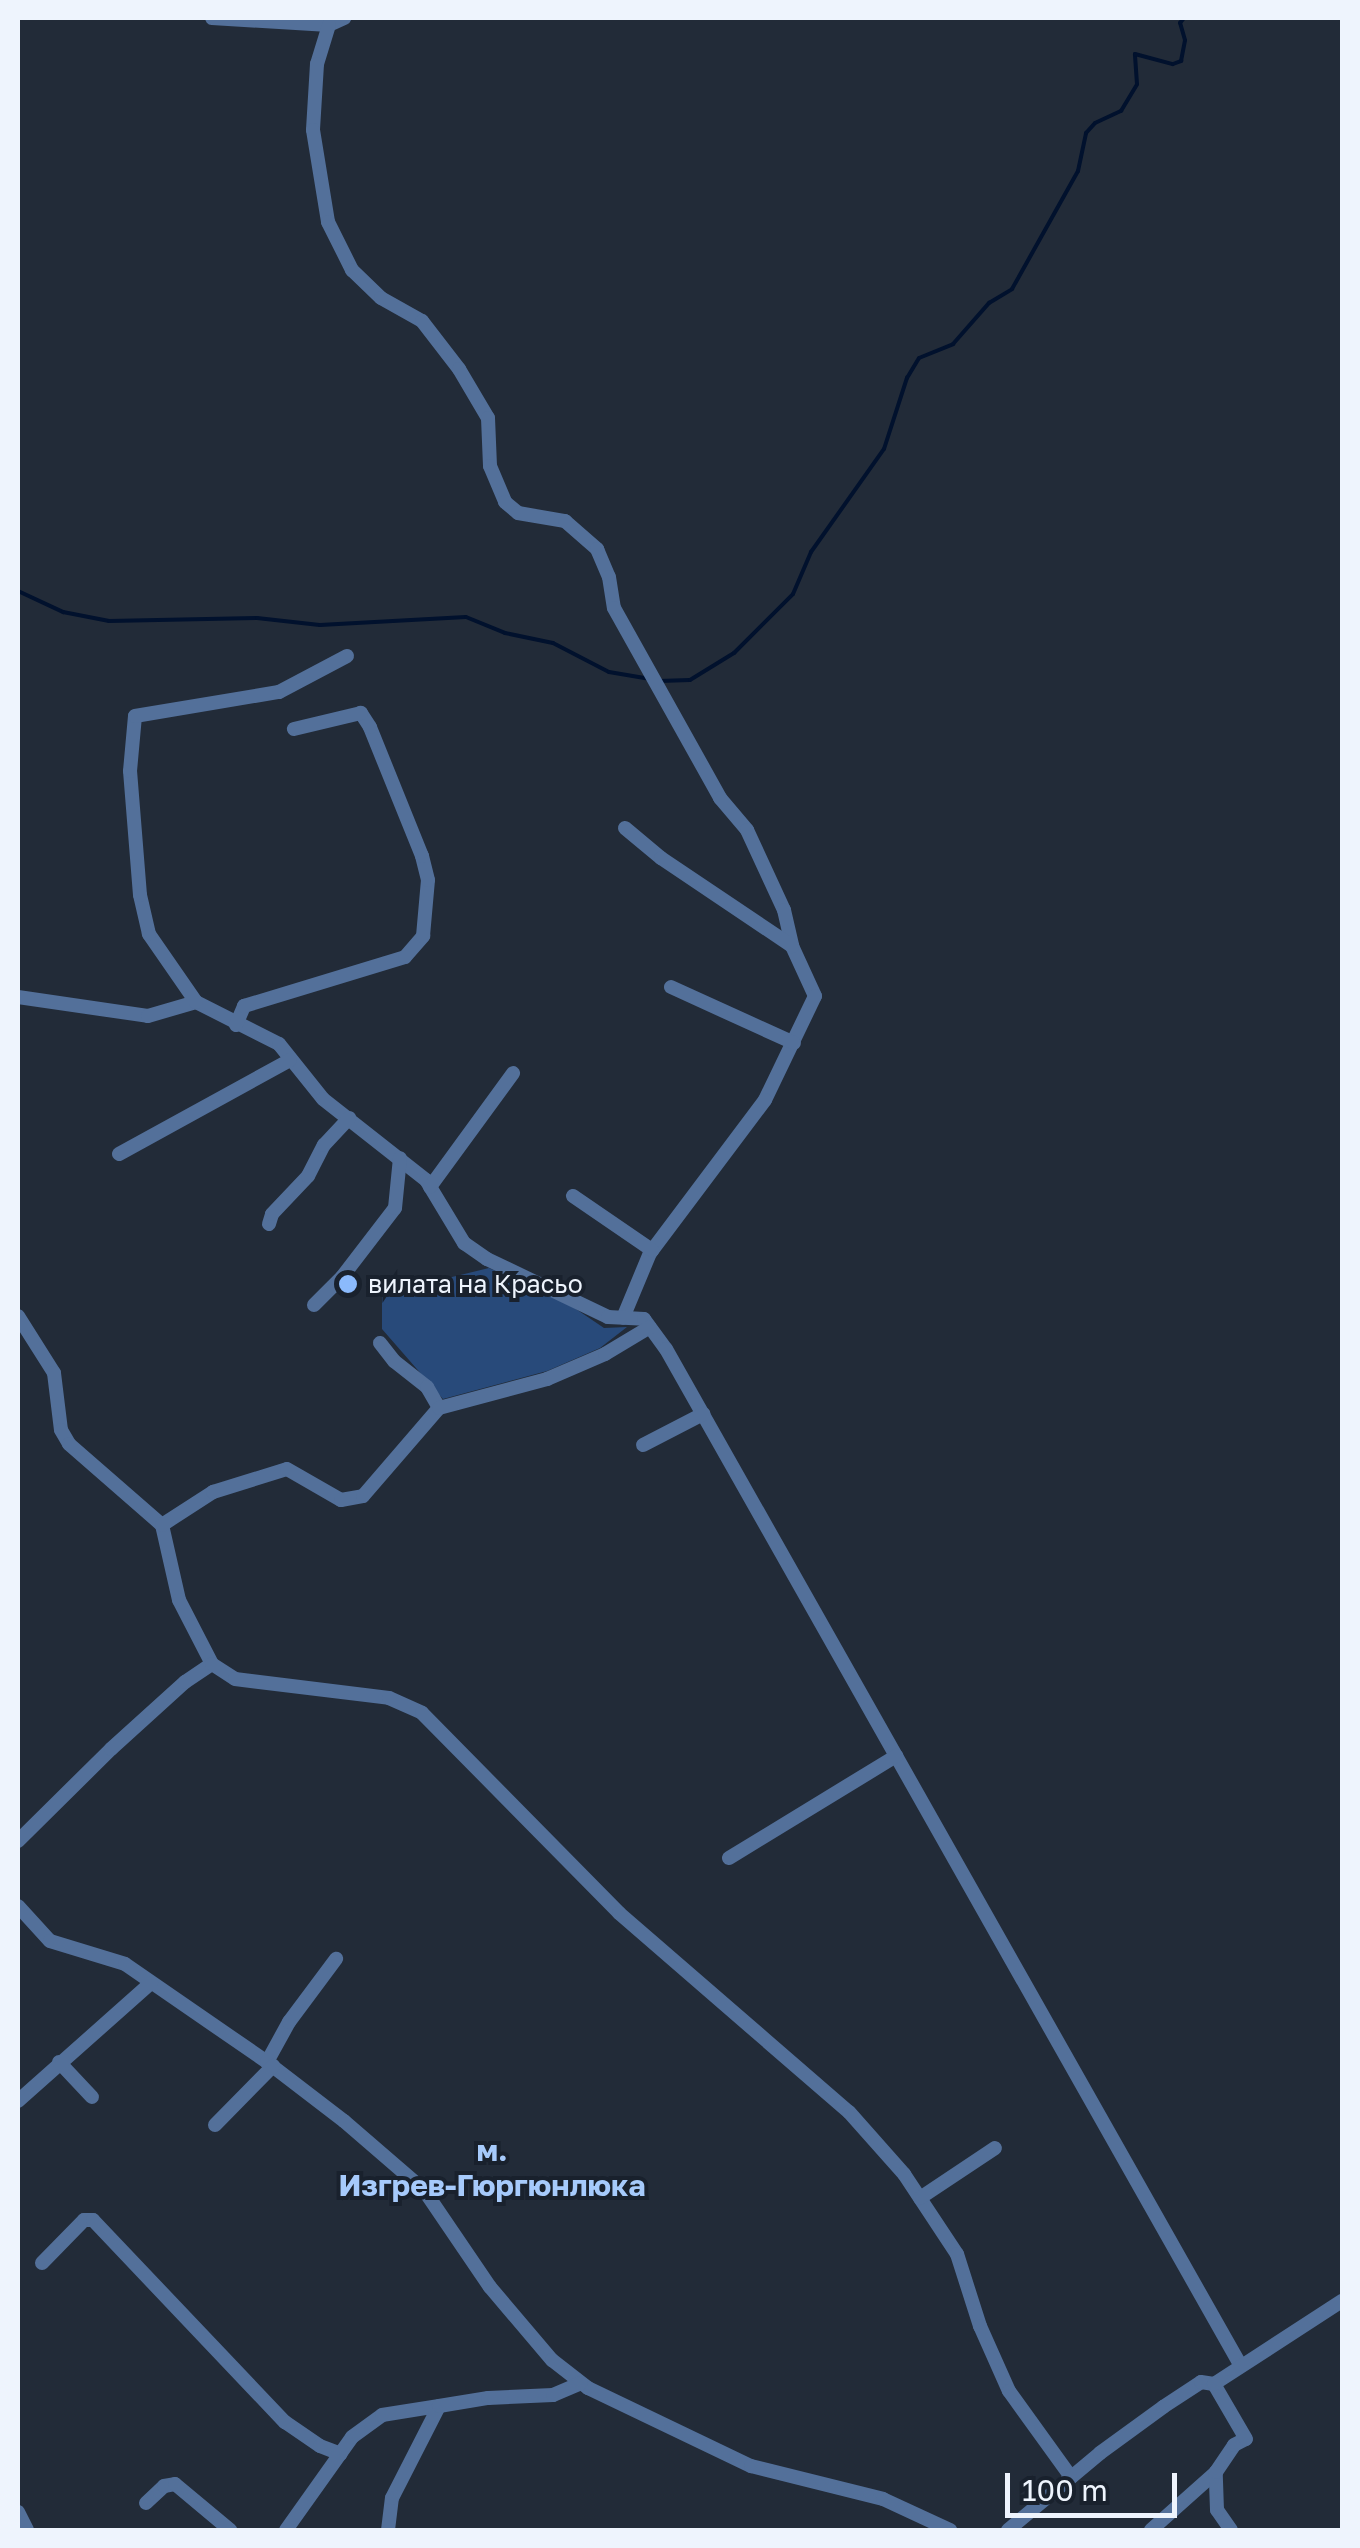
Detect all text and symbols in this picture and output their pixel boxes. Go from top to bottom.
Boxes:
place label: вилата на Красьо [368,1269,583,1299]
marker: вилата на Красьо [337,1273,359,1295]
district label: м. Изгрев-Гюргюнлюка [338,2132,646,2202]
scale bar [1010,2453,1182,2515]
text: 100 m [1022,2472,1108,2508]

